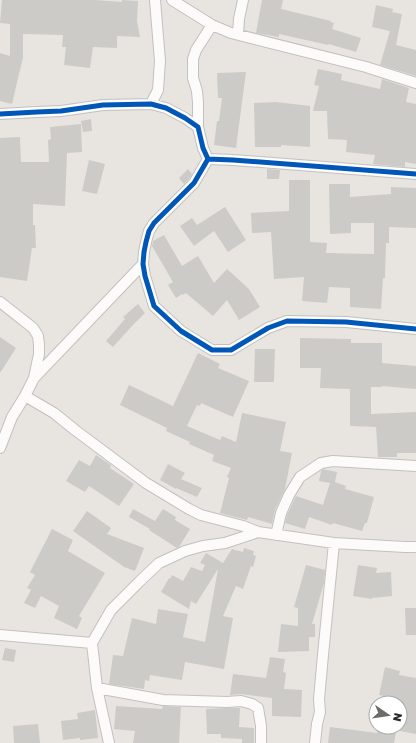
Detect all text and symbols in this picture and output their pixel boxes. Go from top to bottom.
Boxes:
north arrow [368,695,408,735]
text: N [391,712,406,723]

